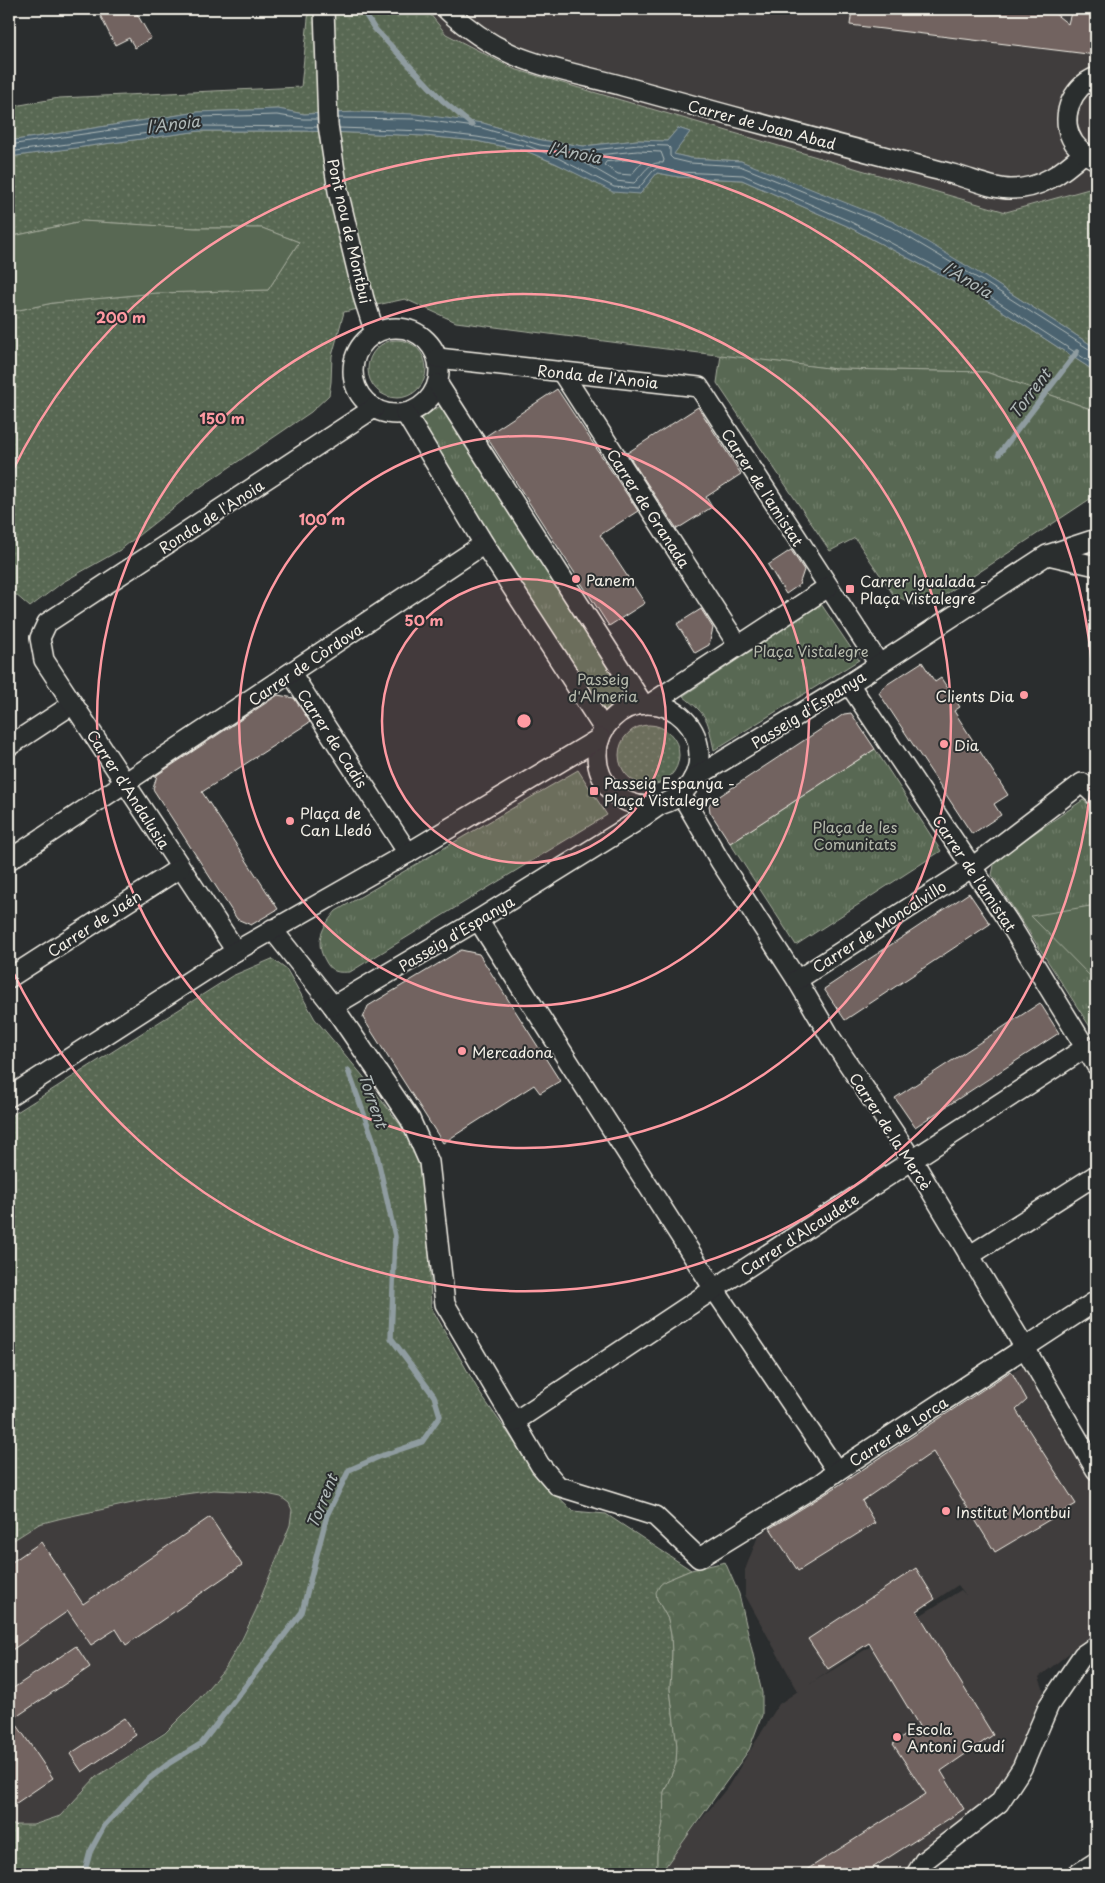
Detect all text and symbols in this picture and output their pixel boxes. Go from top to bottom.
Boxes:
street label: Carrer de Joan Abad [685,93,839,155]
water label: l'Anoia [145,108,202,138]
water label: l'Anoia [546,135,605,169]
street label: Pont nou de Montbui [322,156,378,306]
water label: l'Anoia [939,255,998,304]
text: 200 m [96,305,146,328]
street label: Ronda de l'Anoia [536,358,660,394]
water label: Torrent [1002,361,1057,423]
text: 150 m [199,406,245,429]
street label: Carrer de l'amistat [716,424,810,550]
street label: Carrer de Granada [602,444,697,573]
street label: Ronda de l'Anoia [154,473,269,559]
text: 100 m [299,507,345,530]
place label: Panem [586,568,635,591]
place label: Carrer Igualada - Plaça Vistalegre [860,569,987,609]
marker: Panem [570,573,582,585]
marker: Carrer Igualada - Plaça Vistalegre [844,583,856,595]
text: 50 m [405,608,443,631]
street label: Carrer de Còrdova [243,617,368,711]
park label: Plaça Vistalegre [753,639,869,662]
street label: Passeig d'Espanya [746,664,870,754]
park label: Passeig d'Almeria [568,667,638,707]
street label: Carrer de Cadis [292,684,374,792]
place label: Clients Dia [936,684,1015,707]
marker: Clients Dia [1018,689,1030,701]
centre of rings [515,712,533,730]
street label: Carrer d'Andalusia [82,725,177,854]
place label: Dia [954,733,980,756]
marker: Dia [938,738,950,750]
place label: Passeig Espanya - Plaça Vistalegre [604,771,735,811]
marker: Passeig Espanya - Plaça Vistalegre [588,785,600,797]
place label: Plaça de Can Lledó [300,801,372,841]
street label: Carrer de l'amistat [927,810,1023,936]
marker: Plaça de Can Lledó [284,815,296,827]
park label: Plaça de les Comunitats [813,815,898,855]
street label: Carrer de Moncalvillo [808,874,950,978]
street label: Carrer de Jaén [42,884,146,962]
street label: Passeig d'Espanya [394,889,519,977]
place label: Mercadona [472,1040,554,1063]
marker: Mercadona [456,1045,468,1057]
street label: Carrer de la Mercè [844,1068,938,1194]
water label: Torrent [353,1069,395,1133]
street label: Carrer d'Alcaudete [735,1187,863,1281]
street label: Carrer de Lorca [844,1390,952,1472]
water label: Torrent [299,1468,344,1532]
place label: Institut Montbui [956,1500,1071,1523]
marker: Institut Montbui [940,1505,952,1517]
place label: Escola Antoni Gaudí [907,1717,1006,1757]
marker: Escola Antoni Gaudí [891,1731,903,1743]

